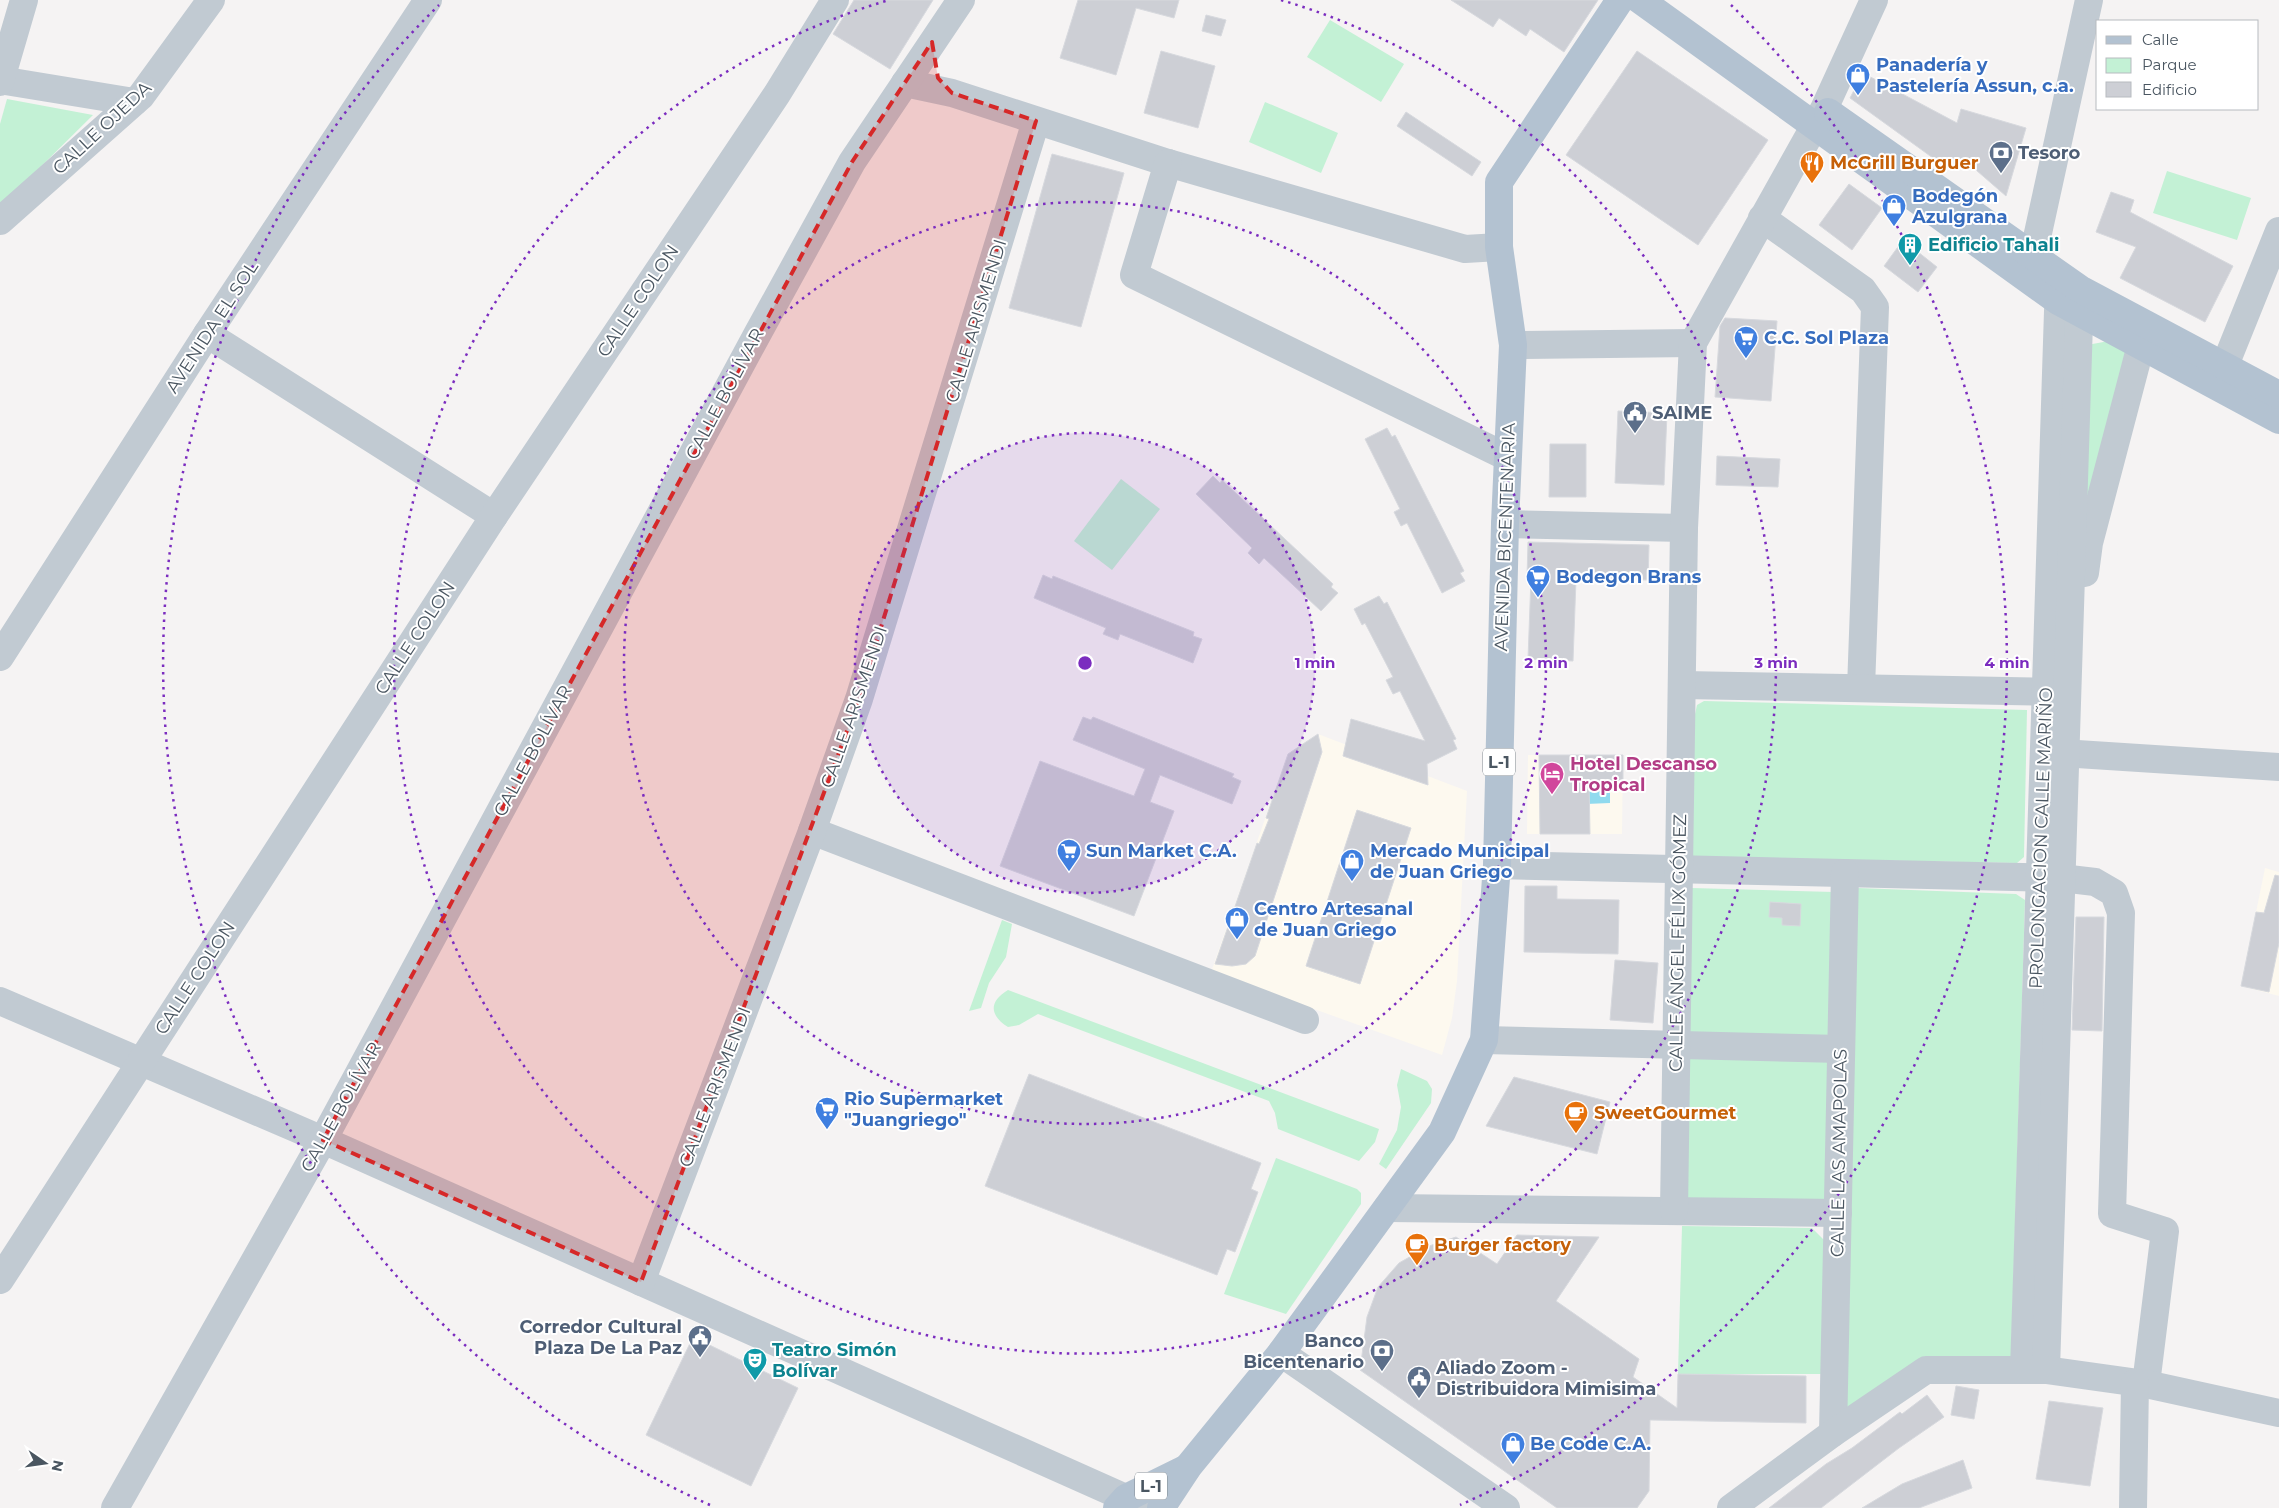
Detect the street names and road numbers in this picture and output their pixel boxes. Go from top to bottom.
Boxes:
street label: CALLE OJEDA [48,77,156,179]
street label: CALLE ARISMENDI [941,237,1011,405]
street label: CALLE COLON [592,241,684,361]
street label: AVENIDA EL SOL [161,256,263,397]
street label: CALLE BOLÍVAR [681,325,769,463]
street label: AVENIDA BICENTENARIA [1490,422,1520,652]
street label: CALLE COLON [370,577,460,699]
street label: CALLE ARISMENDI [816,623,892,791]
street label: CALLE BOLÍVAR [489,682,577,820]
street label: PROLONGACION CALLE MARIÑO [2025,687,2057,989]
road number: L-1 [1483,749,1515,776]
street label: CALLE ÁNGEL FÉLIX GÓMEZ [1665,814,1691,1072]
street label: CALLE COLON [150,917,240,1039]
street label: CALLE ARISMENDI [674,1004,756,1170]
street label: CALLE BOLÍVAR [296,1038,386,1176]
street label: CALLE LAS AMAPOLAS [1826,1049,1852,1257]
road number: L-1 [1135,1472,1167,1500]

